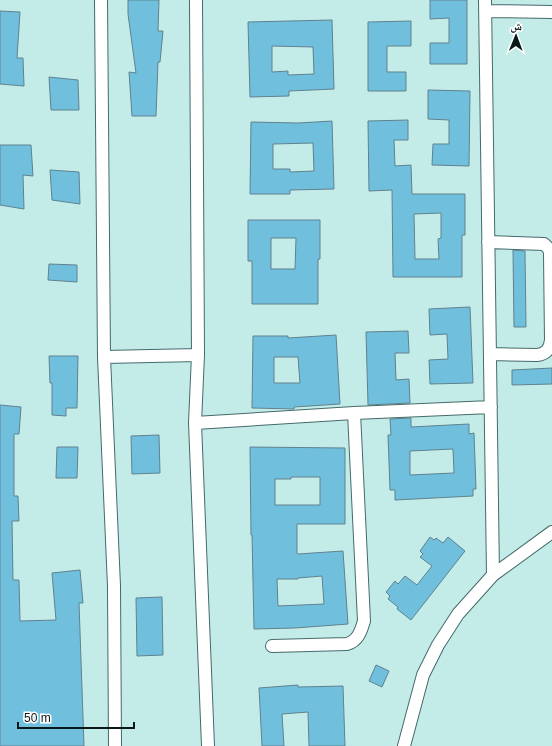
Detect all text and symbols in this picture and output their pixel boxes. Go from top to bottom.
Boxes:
north arrow [496,16,536,56]
text: ش [510,20,522,34]
scale bar [18,704,134,730]
text: 50 m [24,711,51,725]

